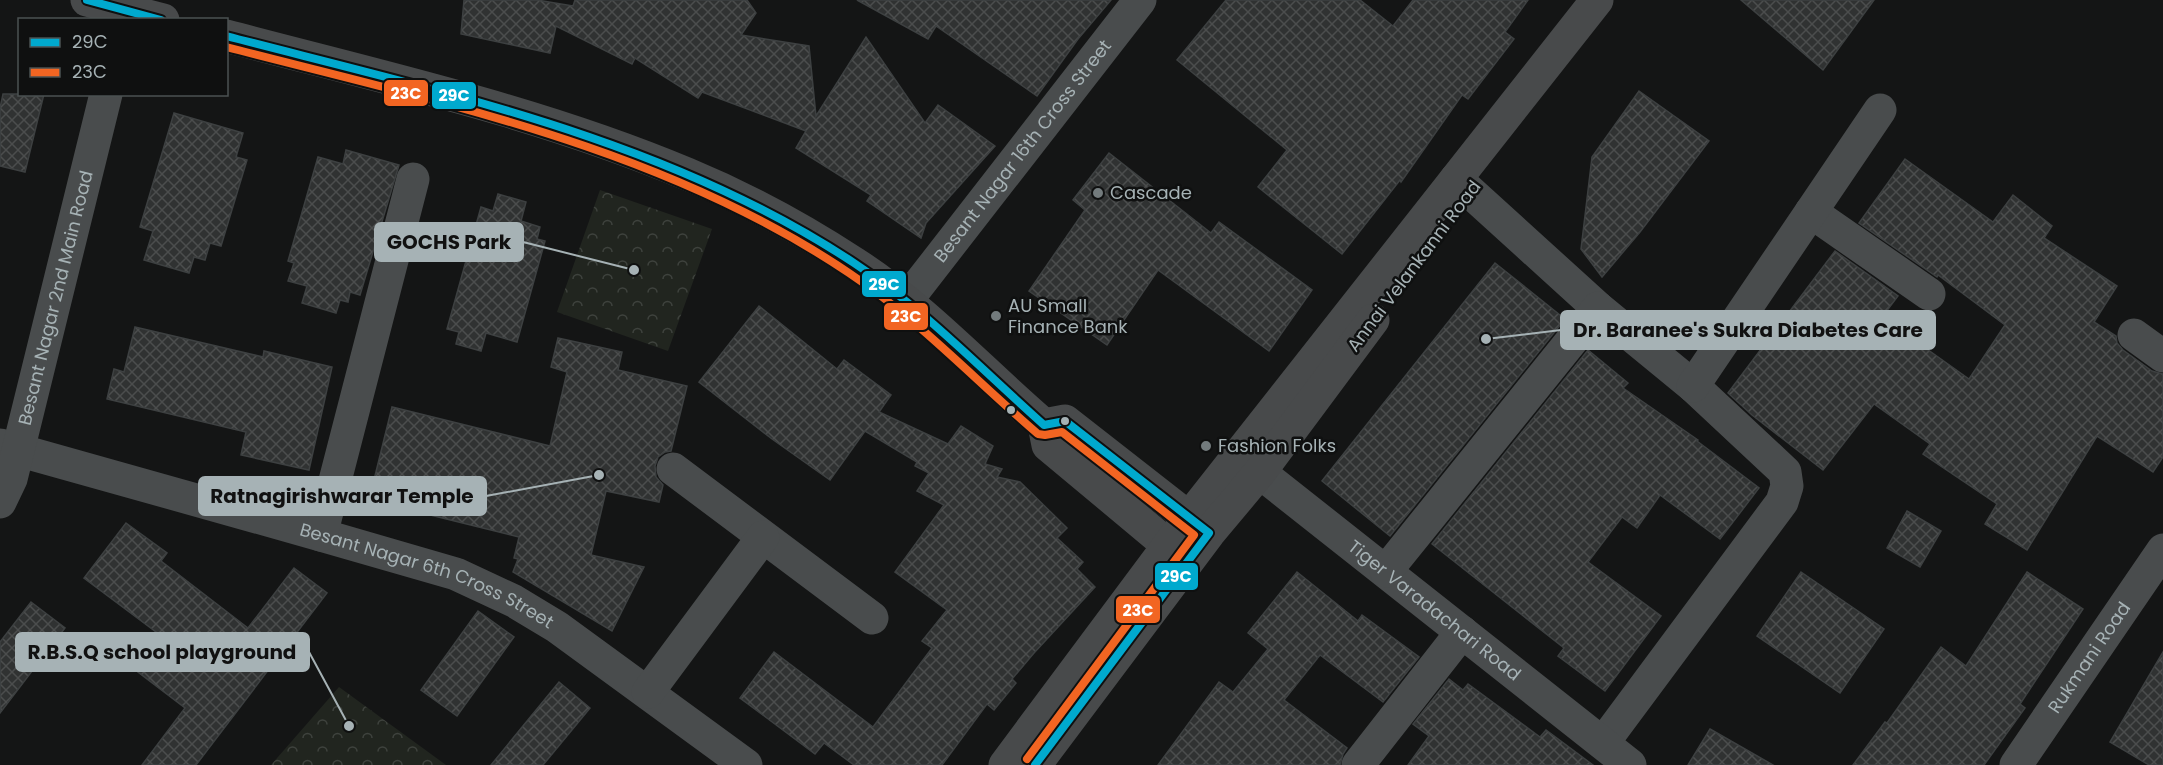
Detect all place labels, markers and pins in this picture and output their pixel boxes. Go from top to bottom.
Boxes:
place label: Cascade [1110,180,1192,205]
marker: Cascade [1091,186,1105,200]
callout: GOCHS Park [375,223,523,261]
place label: AU Small Finance Bank [1008,293,1128,339]
marker: AU Small Finance Bank [989,309,1003,323]
callout: Dr. Baranee's Sukra Diabetes Care [1561,311,1935,349]
unlabelled marker [1005,404,1017,416]
unlabelled marker [1059,415,1071,427]
place label: Fashion Folks [1218,433,1336,458]
marker: Fashion Folks [1199,439,1213,453]
callout: Ratnagirishwarar Temple [199,477,486,515]
callout: R.B.S.Q school playground [16,633,309,671]

